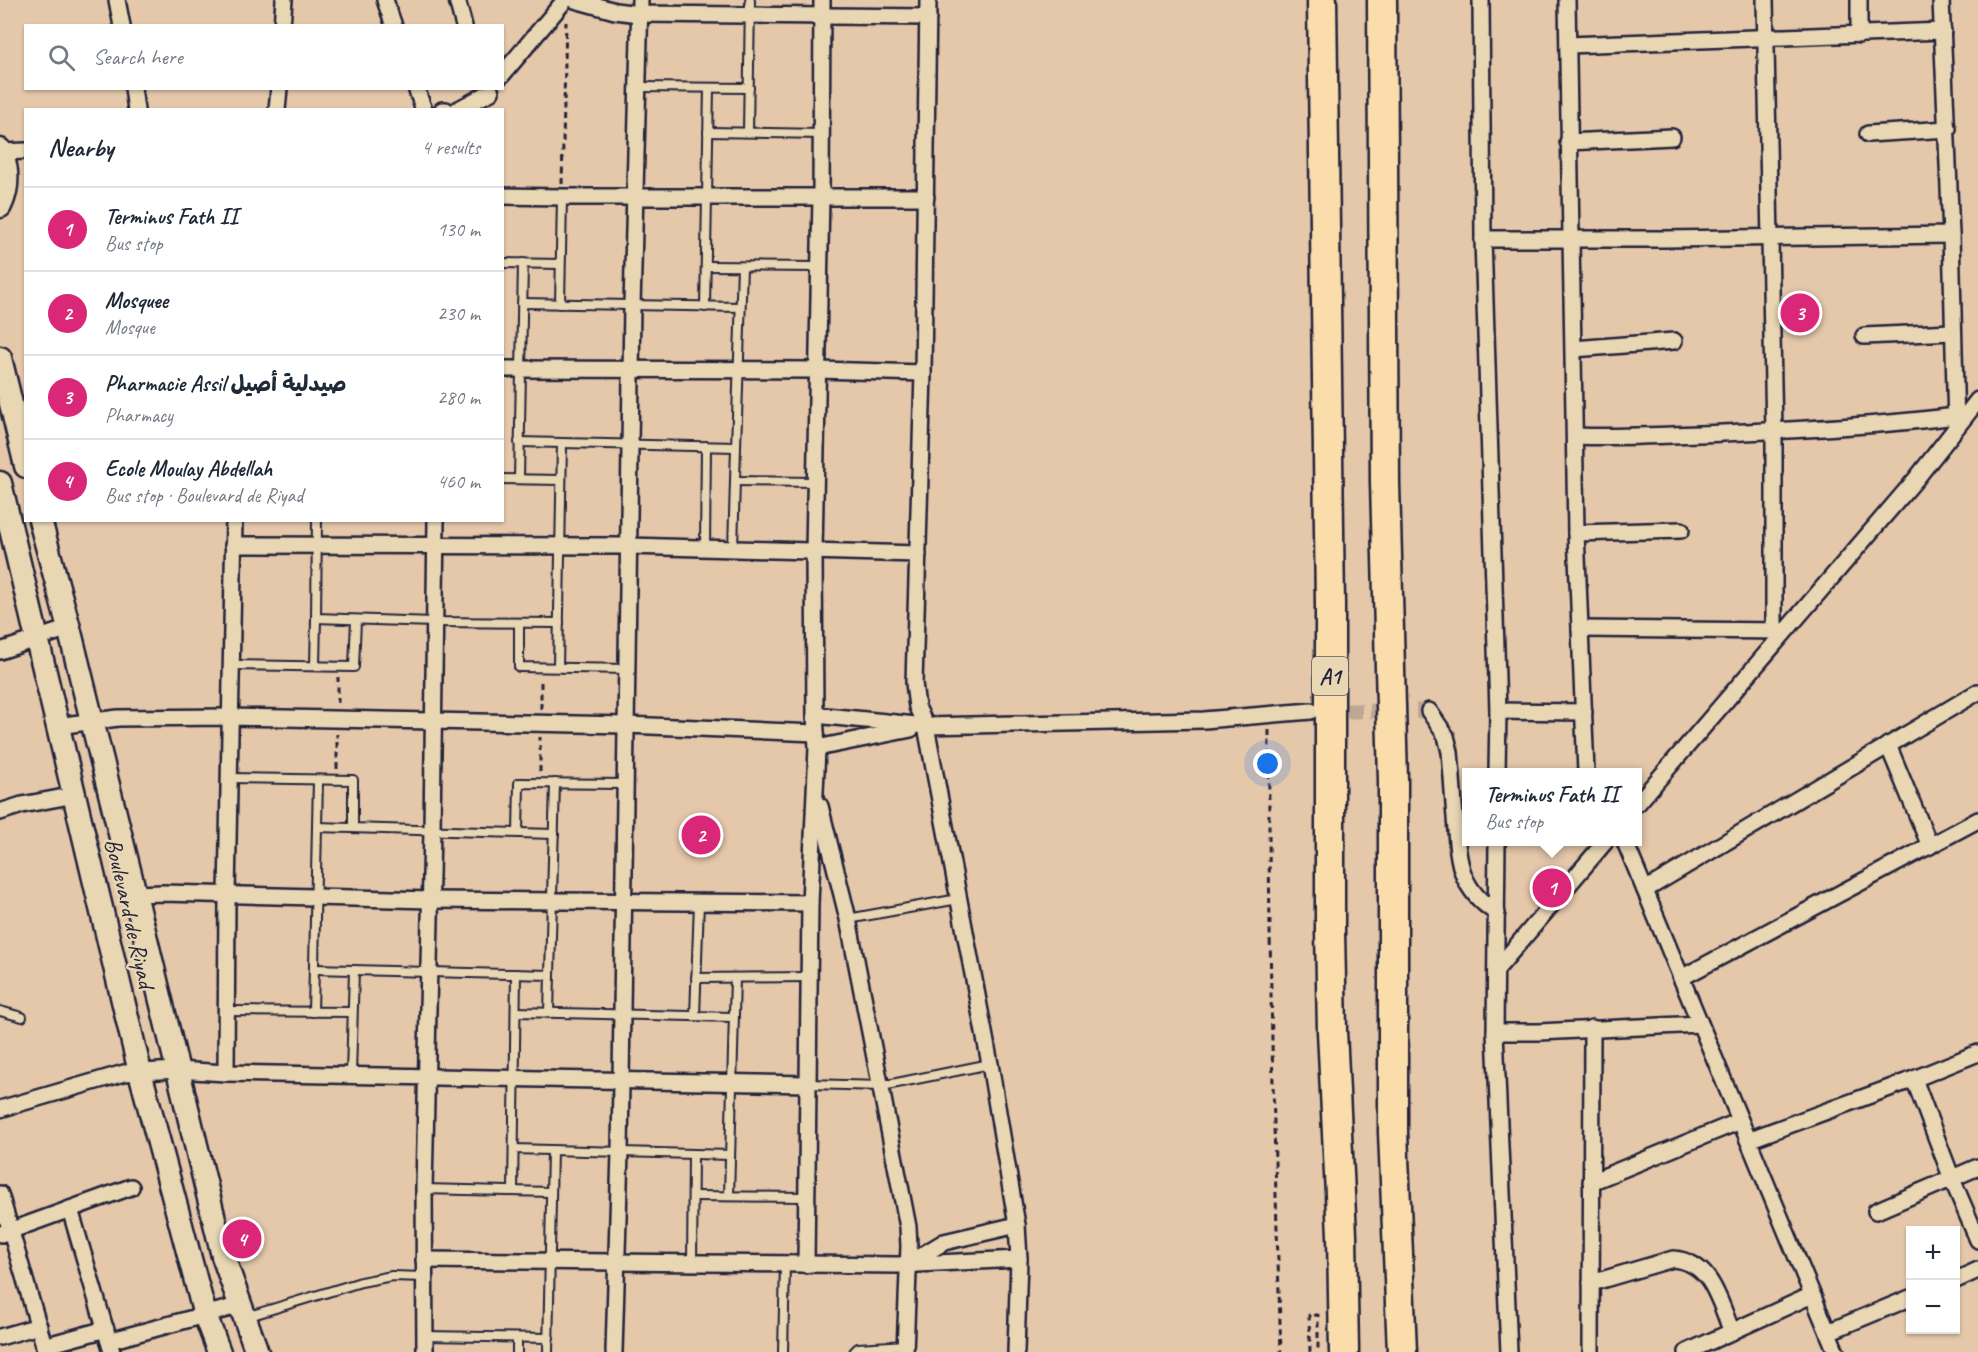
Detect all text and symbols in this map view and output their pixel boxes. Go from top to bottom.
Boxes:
search box [24,24,504,90]
icon: search [45,41,78,74]
text: Search here [93,43,183,71]
text: Nearby [48,131,113,164]
text: 4 results [421,135,480,160]
text: Terminus Fath II [105,203,238,231]
text: 1 [63,217,72,242]
text: 130 m [437,217,480,242]
text: Bus stop [105,231,163,256]
text: Mosquee [105,287,168,315]
pin: 3 [1780,290,1820,336]
text: 2 [63,301,72,326]
text: 230 m [437,301,480,326]
text: Mosque [105,315,155,340]
text: Pharmacie Assil صيدلية أصيل [105,370,346,398]
text: 3 [63,385,72,410]
text: 280 m [437,385,480,410]
text: Pharmacy [105,403,173,428]
text: Ecole Moulay Abdellah [105,455,272,483]
text: 4 [63,469,72,494]
text: 460 m [437,469,480,494]
text: Bus stop · Boulevard de Riyad [105,483,303,508]
road number: A1 [1312,657,1348,695]
your location [1253,749,1282,778]
popup [1462,768,1642,846]
text: Terminus Fath II [1485,781,1619,809]
text: Bus stop [1485,809,1543,834]
pin: 2 [682,812,720,858]
street label: Boulevard de Riyad [98,835,163,994]
pin: 1 [1532,866,1572,910]
pin: 4 [222,1216,262,1262]
map controls [1906,1226,1960,1334]
button: + [1906,1226,1960,1280]
button: − [1906,1280,1960,1334]

